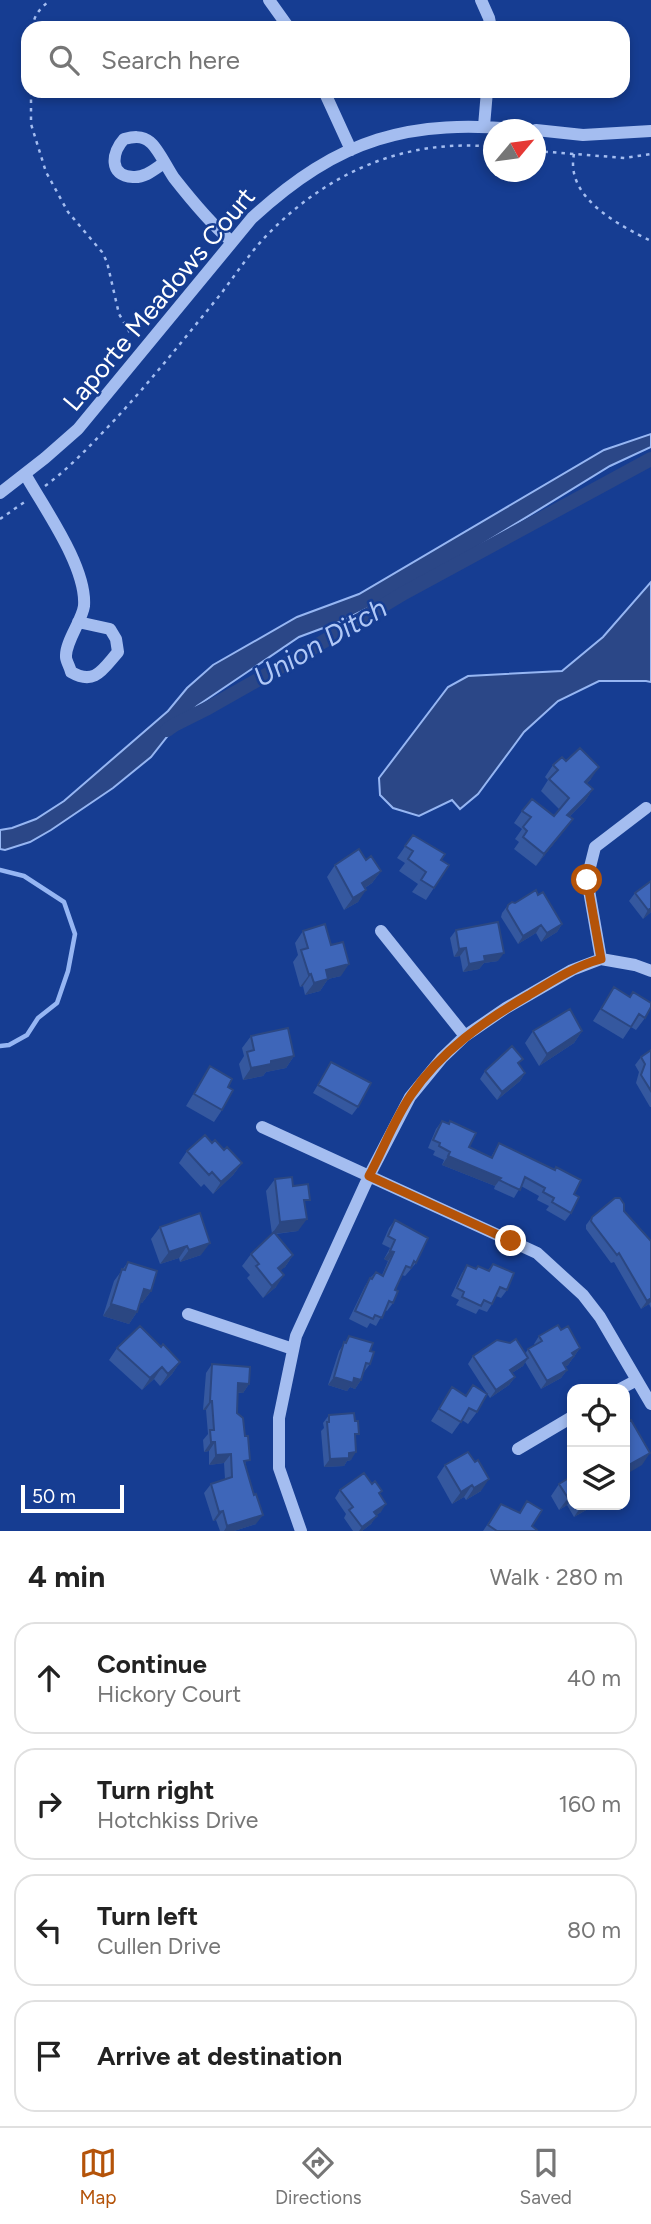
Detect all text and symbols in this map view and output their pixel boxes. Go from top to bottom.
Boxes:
search box [21,21,630,98]
icon: search [45,41,83,79]
text: Search here [101,44,240,76]
north arrow [483,119,546,182]
street label: Laporte Meadows Court [56,181,262,417]
water label: Union Ditch [247,590,393,694]
route start [571,864,602,895]
route end [495,1225,526,1256]
map controls [567,1384,630,1510]
button: locate [567,1384,630,1447]
button: layers [567,1447,630,1510]
scale bar [21,1482,124,1514]
text: 50 m [32,1485,76,1508]
text: 4 min [28,1558,105,1595]
text: Walk · 280 m [490,1563,623,1591]
text: Continue [97,1648,207,1680]
icon: ahead [30,1659,68,1697]
text: 40 m [567,1664,621,1692]
text: Hickory Court [97,1680,241,1708]
text: Turn right [97,1774,214,1806]
icon: right [30,1785,68,1823]
text: 160 m [558,1790,621,1818]
text: Hotchkiss Drive [97,1806,258,1834]
text: Turn left [97,1900,198,1932]
icon: left [30,1911,68,1949]
text: 80 m [567,1916,621,1944]
text: Cullen Drive [97,1932,221,1960]
icon: arrive [30,2037,68,2075]
text: Arrive at destination [97,2040,342,2072]
tab: Map [79,2144,117,2209]
tab: Directions [275,2144,362,2209]
tab: Saved [520,2144,572,2209]

